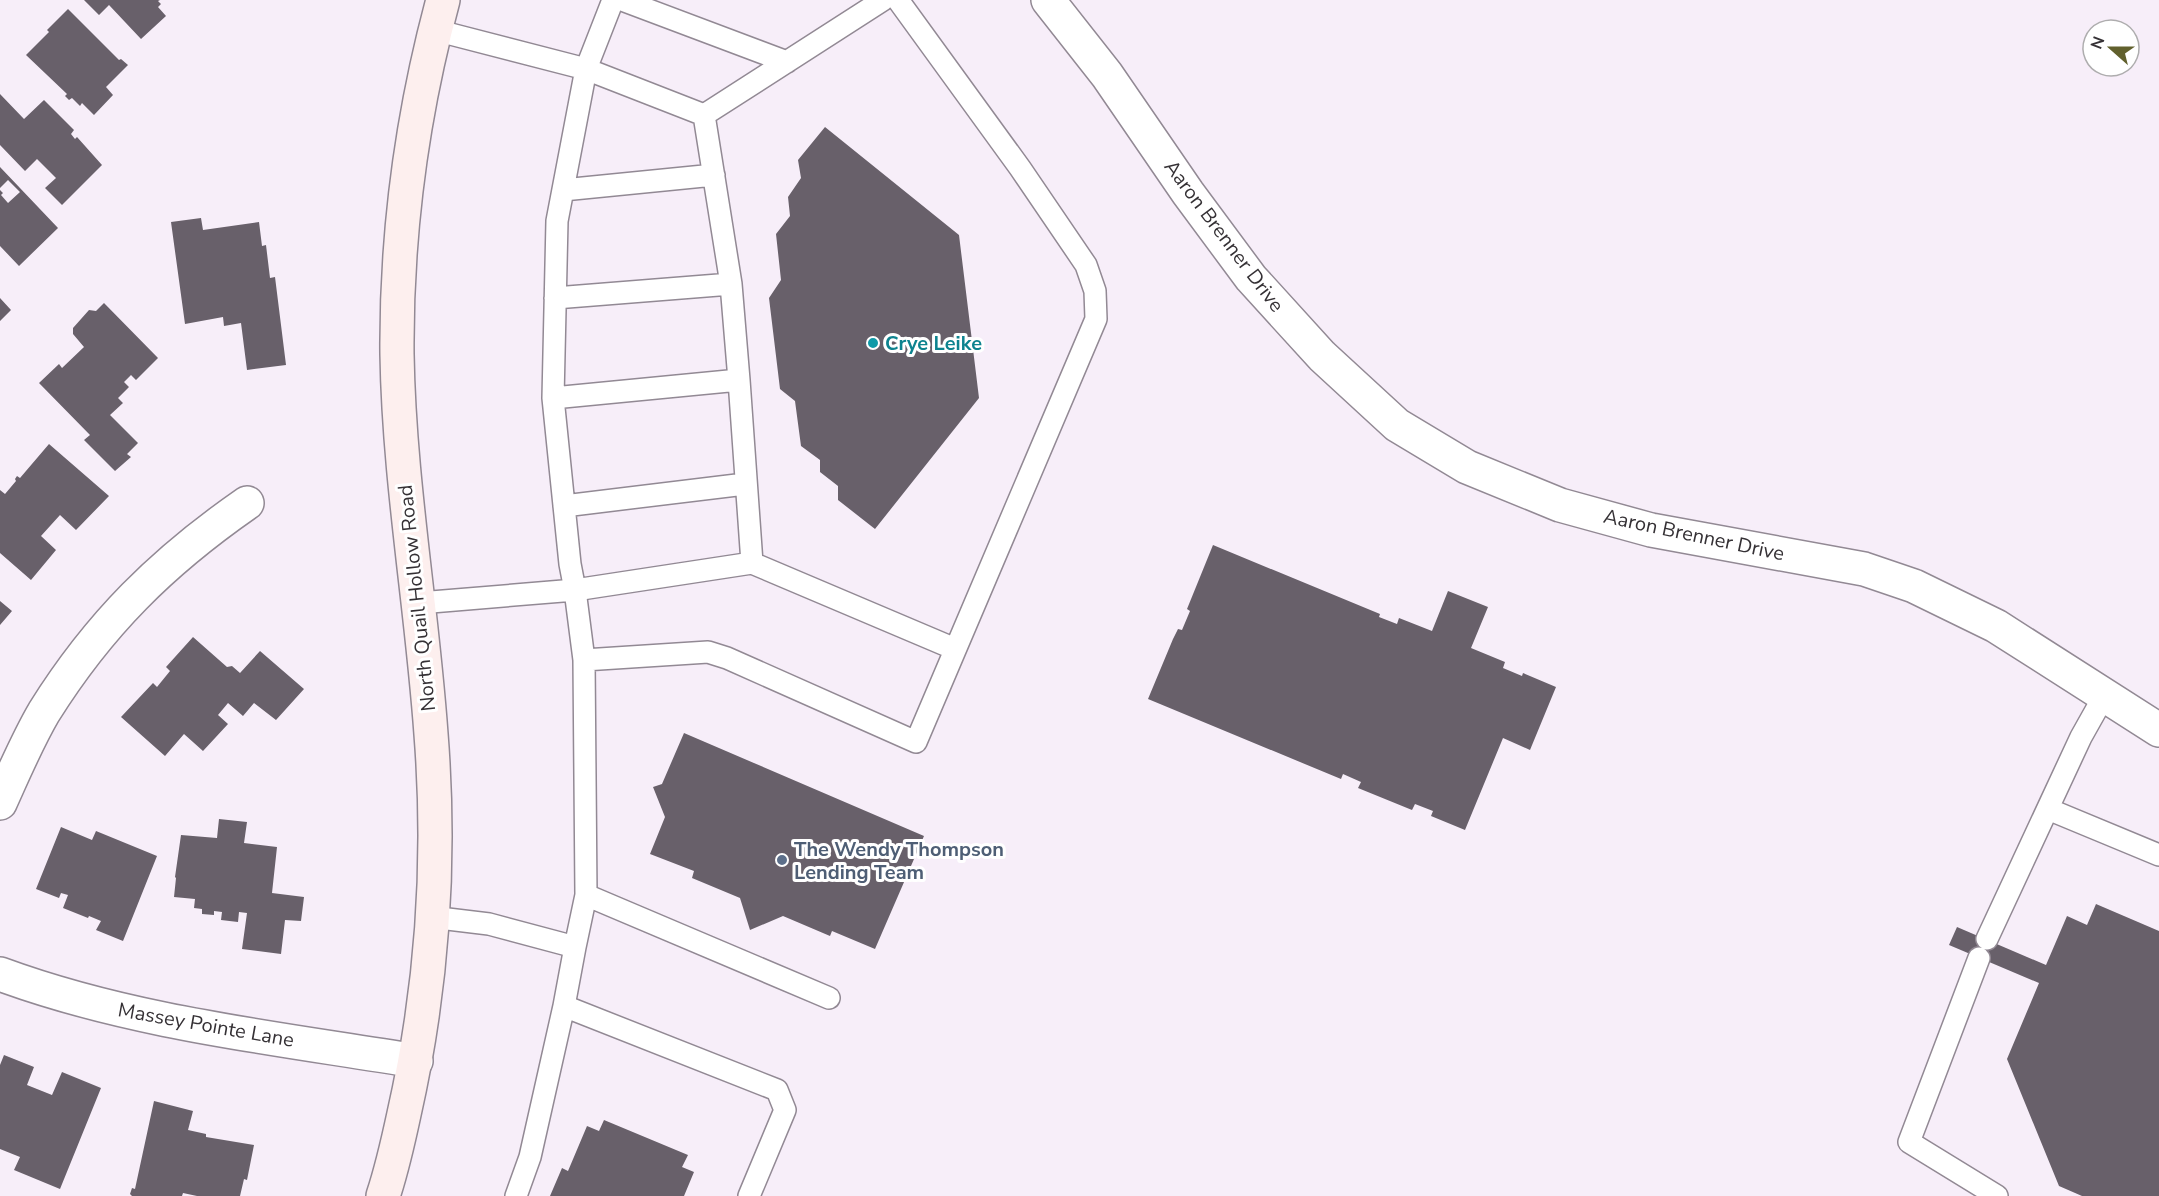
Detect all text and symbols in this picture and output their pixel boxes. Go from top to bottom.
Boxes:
north arrow [2081,18,2141,78]
text: N [2086,33,2110,53]
street label: Aaron Brenner Drive [1158,154,1290,318]
place label: Crye Leike [885,330,982,357]
marker: Crye Leike [866,336,880,350]
street label: North Quail Hollow Road [392,483,442,713]
street label: Aaron Brenner Drive [1601,503,1787,567]
place label: The Wendy Thompson Lending Team [794,836,1004,886]
marker: The Wendy Thompson Lending Team [775,853,789,867]
street label: Massey Pointe Lane [116,996,296,1054]

